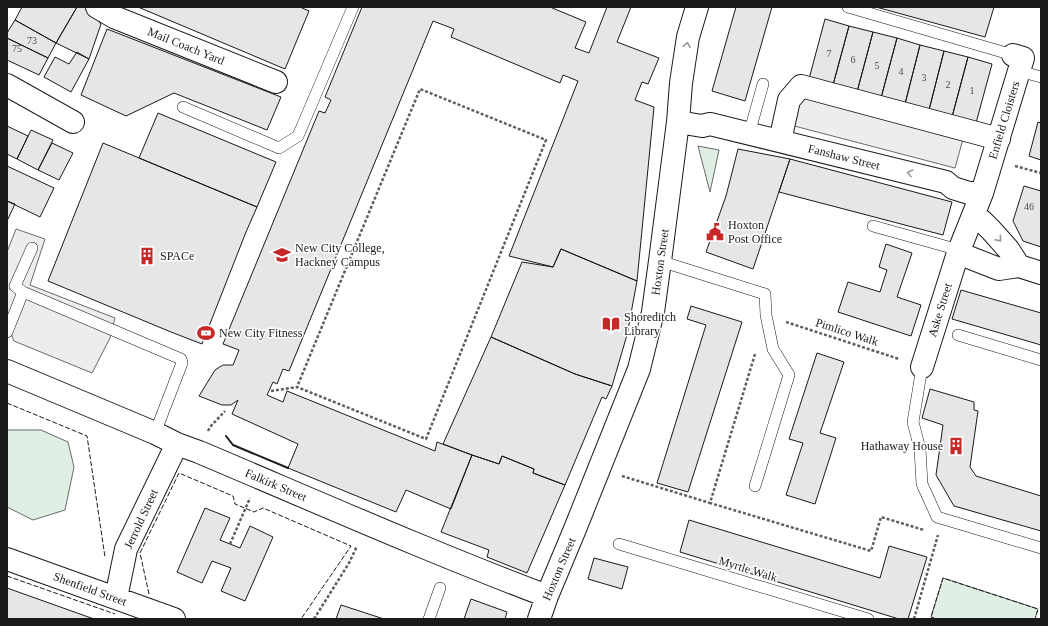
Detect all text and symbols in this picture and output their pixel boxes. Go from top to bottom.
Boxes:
street label: Mail Coach Yard [146,24,226,68]
house number: 73 [27,35,37,46]
one-way arrow [682,41,691,48]
house number: 75 [12,43,22,54]
house number: 7 [827,48,832,59]
house number: 6 [851,54,856,65]
house number: 5 [875,60,880,71]
house number: 4 [899,66,904,77]
house number: 3 [922,72,927,83]
house number: 2 [946,79,951,90]
street label: Enfield Cloisters [985,79,1023,161]
house number: 1 [970,85,975,96]
street label: Fanshaw Street [807,141,882,173]
one-way arrow [907,169,914,178]
house number: 46 [1024,201,1034,212]
place label: Hoxton Post Office [728,218,782,246]
public building icon: Hoxton Post Office [705,222,725,242]
street label: Hoxton Street [648,227,672,296]
one-way arrow [994,234,1001,241]
place label: New City College, Hackney Campus [295,241,385,269]
school or university icon: New City College, Hackney Campus [272,245,292,265]
building icon: SPACe [137,246,157,266]
place label: SPACe [160,249,194,263]
street label: Aske Street [925,281,955,339]
place label: Shoreditch Library [624,310,676,338]
library icon: Shoreditch Library [601,314,621,334]
street label: Pimlico Walk [814,315,880,349]
sports icon: New City Fitness [196,323,216,343]
place label: New City Fitness [219,326,303,340]
building icon: Hathaway House [946,436,966,456]
place label: Hathaway House [861,439,943,453]
street label: Falkirk Street [243,466,310,505]
street label: Jerrold Street [121,486,161,551]
street label: Hoxton Street [539,535,579,603]
street label: Myrtle Walk [717,553,779,585]
street label: Shenfield Street [51,569,129,609]

